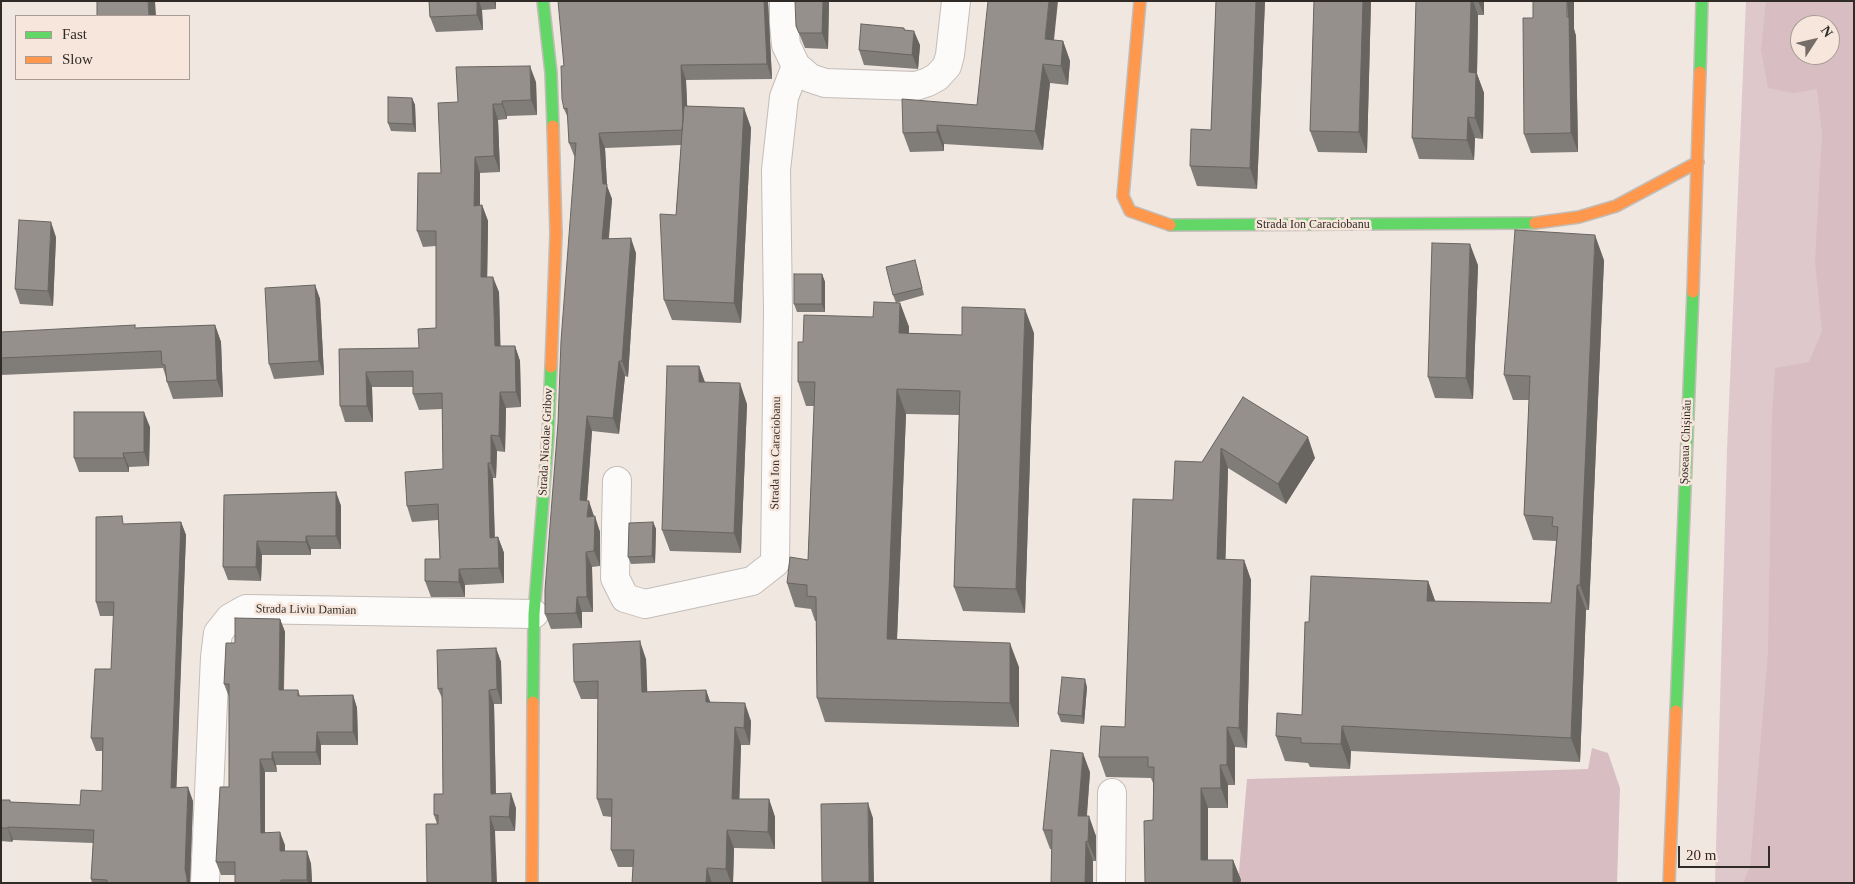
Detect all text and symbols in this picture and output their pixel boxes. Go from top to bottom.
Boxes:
legend [15,15,190,80]
north arrow [1790,15,1840,65]
text: N [1818,23,1836,40]
text: Fast [62,26,87,42]
text: Slow [62,51,93,67]
street label: Strada Ion Caraciobanu [1256,218,1370,232]
street label: Strada Nicolae Gribov [536,388,556,496]
street label: Strada Ion Caraciobanu [768,396,784,510]
street label: Șoseaua Chișinău [1677,399,1695,485]
street label: Strada Liviu Damian [256,602,356,618]
scale bar [1680,836,1772,868]
text: 20 m [1686,847,1716,863]

